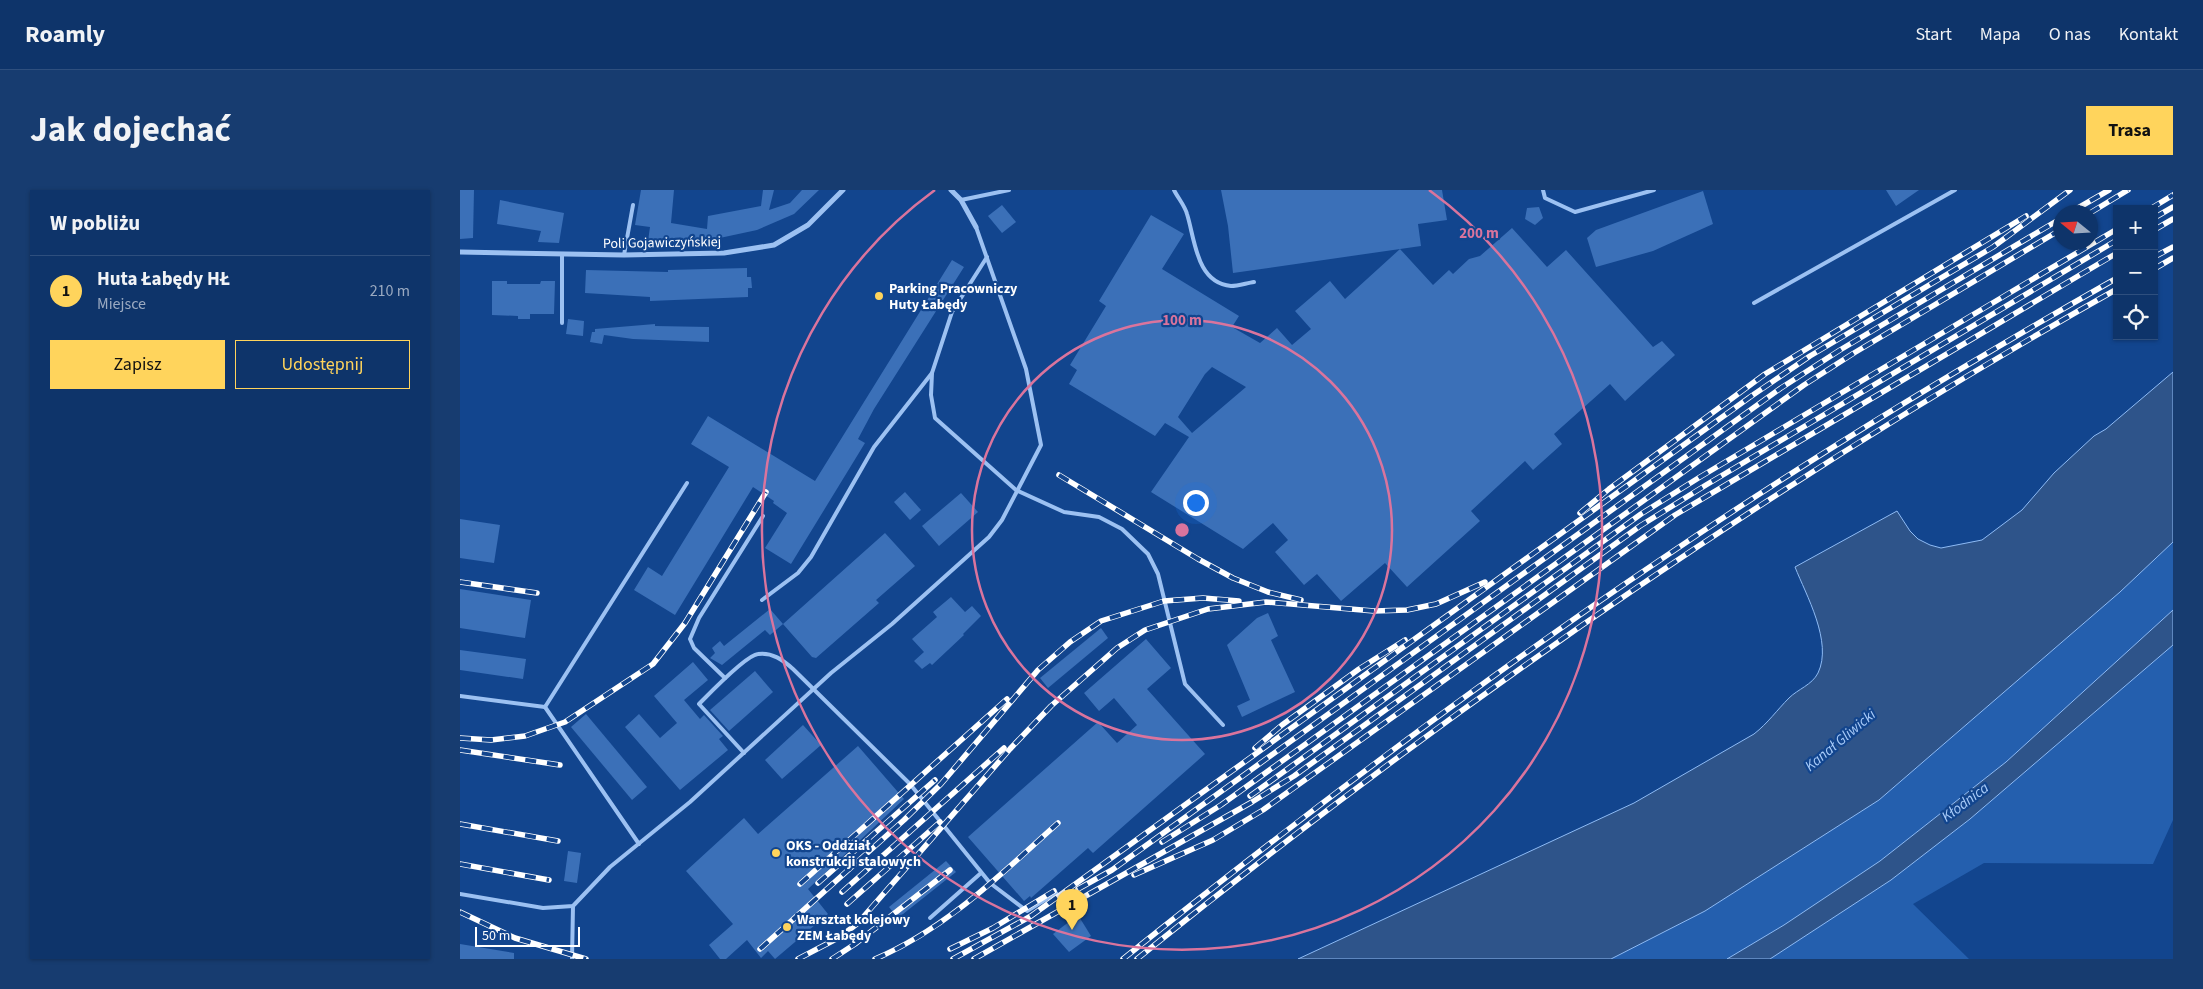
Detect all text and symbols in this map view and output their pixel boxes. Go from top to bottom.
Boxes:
text: Roamly [25,17,105,52]
text: Start [1915,22,1952,47]
text: Mapa [1980,22,2021,47]
text: O nas [2049,22,2091,47]
text: Kontakt [2119,22,2178,47]
text: Jak dojechać [30,105,231,155]
button: Trasa [2086,106,2173,155]
north arrow [2053,205,2098,250]
map controls [2113,205,2158,340]
button: + [2113,205,2158,250]
text: W pobliżu [50,208,140,238]
text: 200 m [1459,223,1499,244]
street label: Poli Gojawiczyńskiej [603,232,721,254]
button: − [2113,250,2158,295]
text: Huta Łabędy HŁ [97,266,230,293]
place label: Parking Pracowniczy Huty Łabędy [889,279,1018,315]
text: 1 [62,280,70,302]
text: 210 m [370,280,410,302]
marker: Parking Pracowniczy Huty Łabędy [873,290,885,302]
text: Miejsce [97,293,146,315]
button: locate [2113,295,2158,340]
text: 100 m [1162,310,1202,331]
button: Zapisz [50,340,225,389]
button: Udostępnij [235,340,410,389]
your location [1183,490,1209,516]
centre of rings [1173,521,1191,539]
water label: Kanał Gliwicki [1800,704,1881,776]
water label: Kłodnica [1937,778,1993,827]
place label: OKS - Oddział konstrukcji stalowych [786,836,921,872]
marker: OKS - Oddział konstrukcji stalowych [770,847,782,859]
pin: 1 [1056,889,1088,930]
place label: Warsztat kolejowy ZEM Łabędy [797,910,911,946]
marker: Warsztat kolejowy ZEM Łabędy [781,921,793,933]
scale bar [475,924,580,947]
text: 50 m [482,926,510,946]

